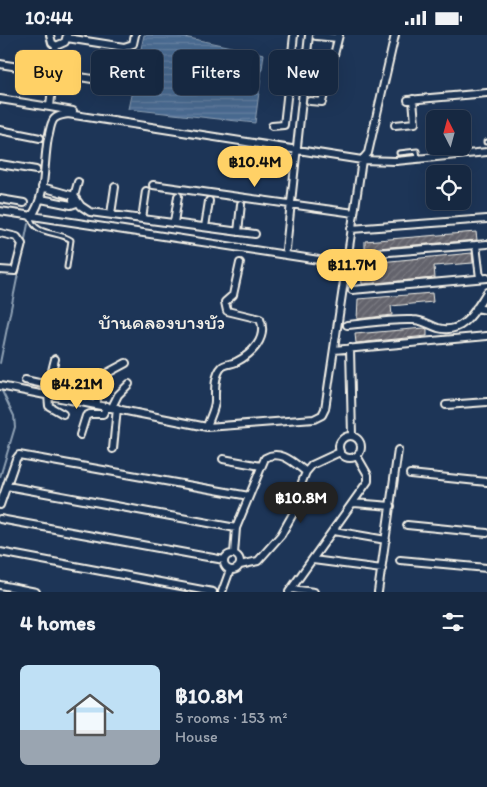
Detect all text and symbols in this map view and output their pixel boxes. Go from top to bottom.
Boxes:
text: 10:44 [25,6,73,29]
chip: Buy [15,50,81,95]
chip: Rent [91,50,163,95]
chip: Filters [173,50,259,95]
chip: New [269,50,338,95]
north arrow [426,110,471,155]
map controls [426,110,471,210]
pin: ฿10.4M [214,145,296,188]
text: ฿10.4M [228,152,282,171]
button: locate [426,165,471,210]
pin: ฿11.7M [311,249,393,291]
text: ฿11.7M [328,255,376,274]
district label: บ้านคลองบางบัว [99,310,225,334]
pin: ฿4.21M [36,367,118,410]
text: ฿4.21M [51,374,103,393]
pin: ฿10.8M [260,481,342,524]
text: ฿10.8M [275,488,327,507]
icon: filters [439,608,467,636]
text: 4 homes [20,610,96,635]
text: ฿10.8M [175,683,244,708]
icon: home [60,685,120,745]
text: 5 rooms · 153 m² [175,708,287,727]
text: House [175,727,218,746]

